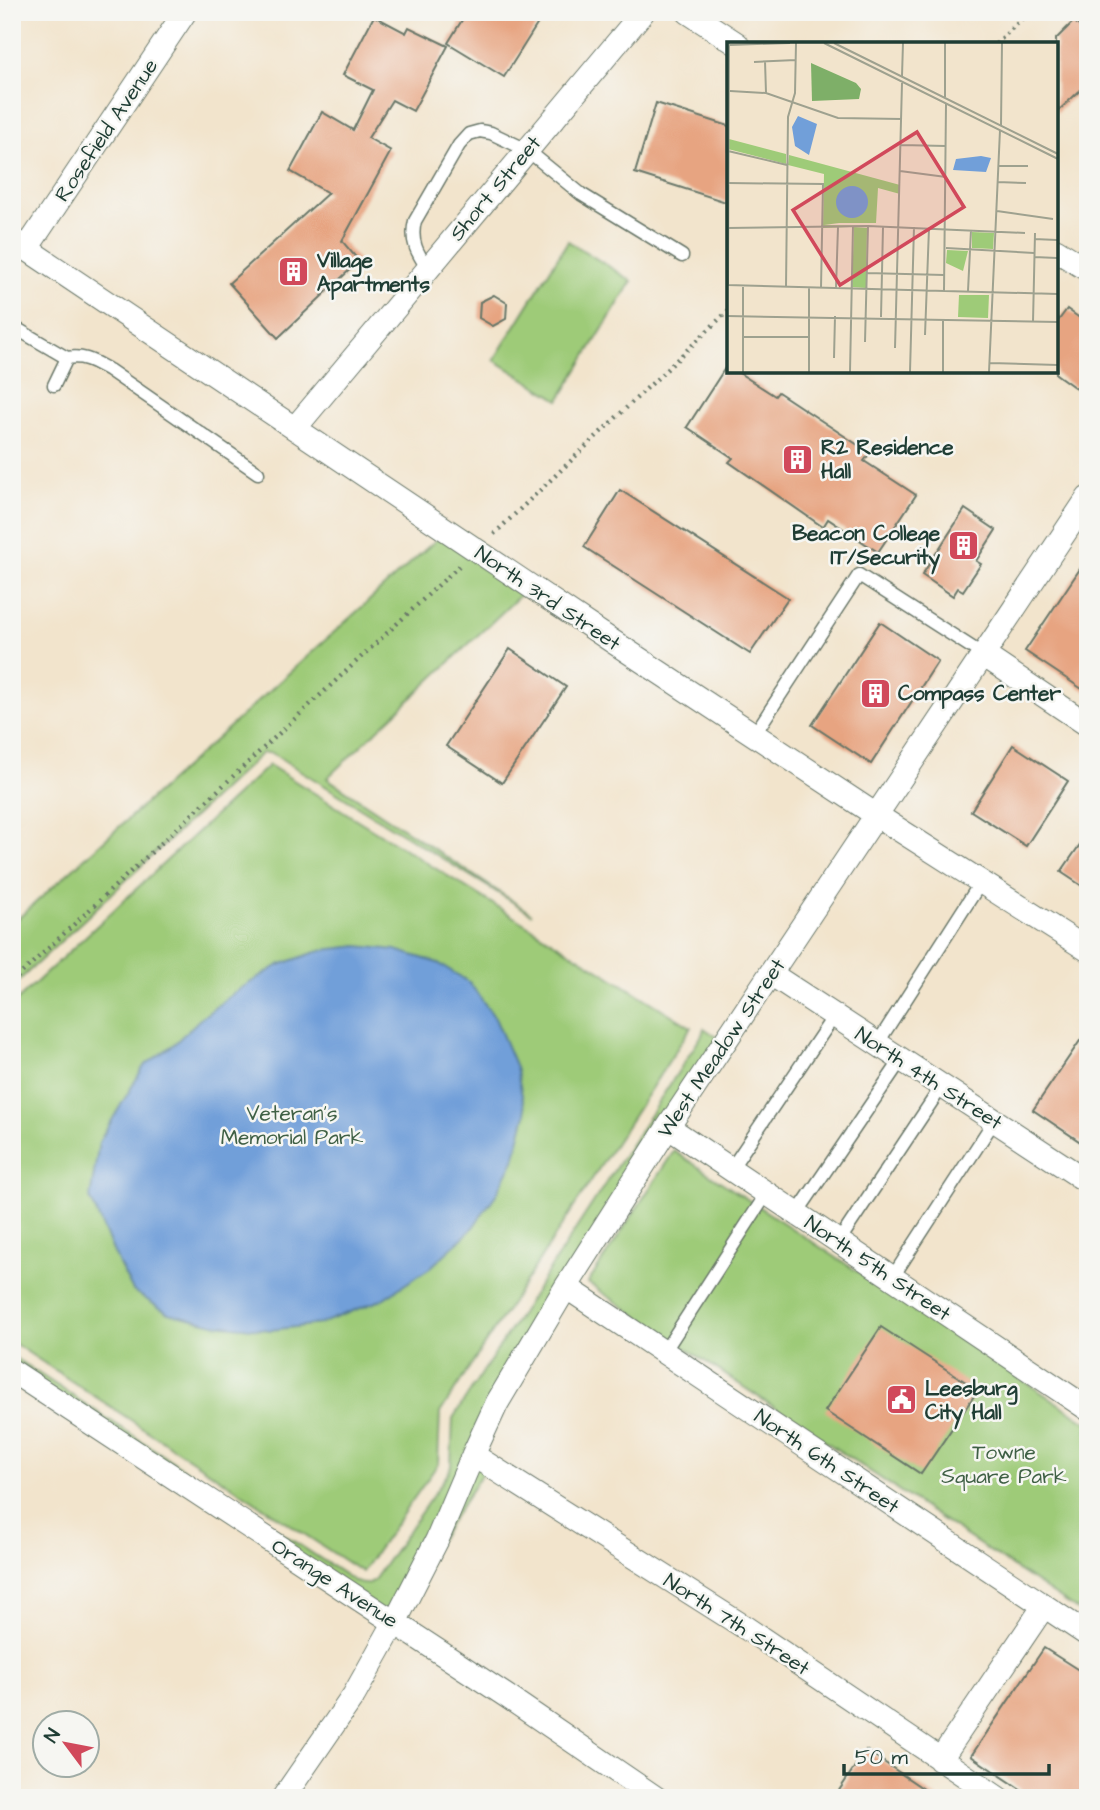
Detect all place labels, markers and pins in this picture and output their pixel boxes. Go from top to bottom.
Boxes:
place label: Village Apartments [316,246,431,300]
building icon: Village Apartments [277,255,311,289]
place label: R2 Residence Hall [821,433,954,486]
building icon: R2 Residence Hall [781,442,815,476]
place label: Beacon College IT/Security [792,519,941,575]
building icon: Beacon College IT/Security [946,528,980,562]
building icon: Compass Center [858,676,892,710]
place label: Compass Center [898,679,1061,709]
place label: Leesburg City Hall [925,1374,1018,1430]
public building icon: Leesburg City Hall [885,1383,919,1417]

